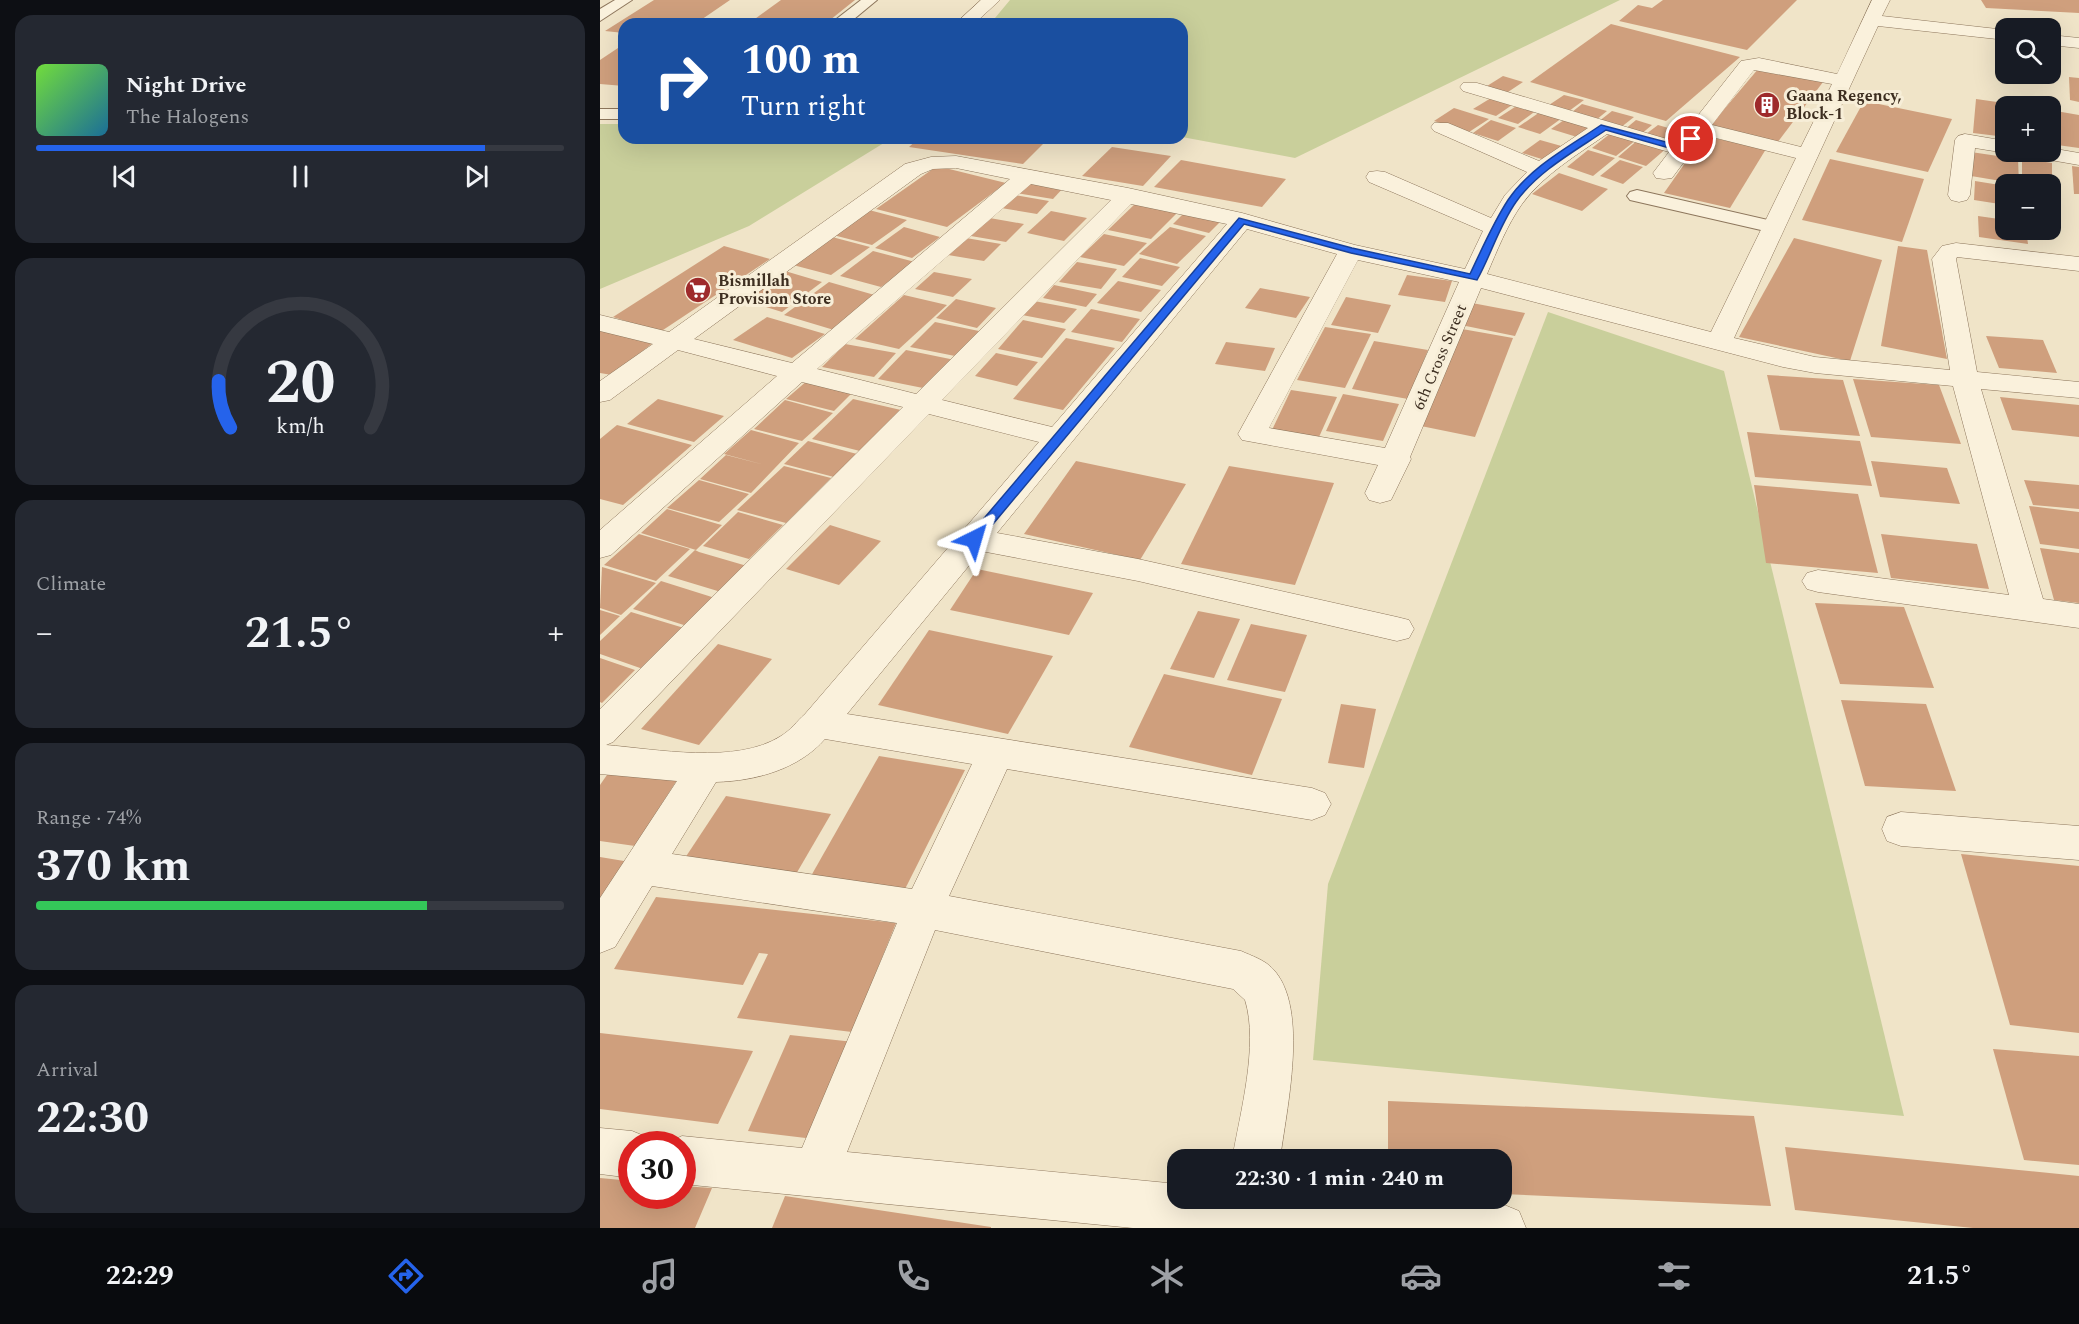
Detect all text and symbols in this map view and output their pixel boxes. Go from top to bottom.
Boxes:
map controls [1995,18,2061,240]
button: search [1995,18,2061,84]
text: 100 m [741,29,860,92]
icon: right [642,42,720,120]
text: Night Drive [126,69,246,102]
place label: Gaana Regency, Block-1 [1786,84,1902,126]
text: Turn right [741,86,866,128]
building icon: Gaana Regency, Block-1 [1752,90,1782,120]
button: + [1995,96,2061,162]
text: The Halogens [126,102,249,132]
pin [1665,113,1716,164]
icon: arrive [1674,122,1707,155]
icon: previous [108,160,141,193]
icon: pause [284,160,317,193]
icon: next [460,160,493,193]
button: − [1995,174,2061,240]
place label: Bismillah Provision Store [718,269,831,311]
supermarket icon: Bismillah Provision Store [683,275,713,305]
street label: 6th Cross Street [1407,300,1473,414]
text: 20 [265,337,335,432]
text: km/h [276,411,324,444]
position arrow [942,507,1006,571]
text: Climate [36,569,106,599]
text: 21.5° [245,599,355,668]
text: − [36,608,53,658]
text: + [547,608,564,658]
text: Range · 74% [36,803,141,833]
text: 370 km [36,832,191,901]
text: Arrival [36,1055,98,1085]
text: 22:30 [36,1084,149,1153]
speed limit sign: 30 [618,1131,696,1209]
text: 22:30 · 1 min · 240 m [1235,1162,1444,1195]
text: 22:29 [106,1255,174,1297]
icon: directions [385,1255,427,1297]
icon: music [639,1255,681,1297]
icon: phone [892,1255,934,1297]
icon: climate [1146,1255,1188,1297]
icon: car [1400,1255,1442,1297]
icon: filters [1653,1255,1695,1297]
text: 21.5° [1907,1255,1973,1297]

